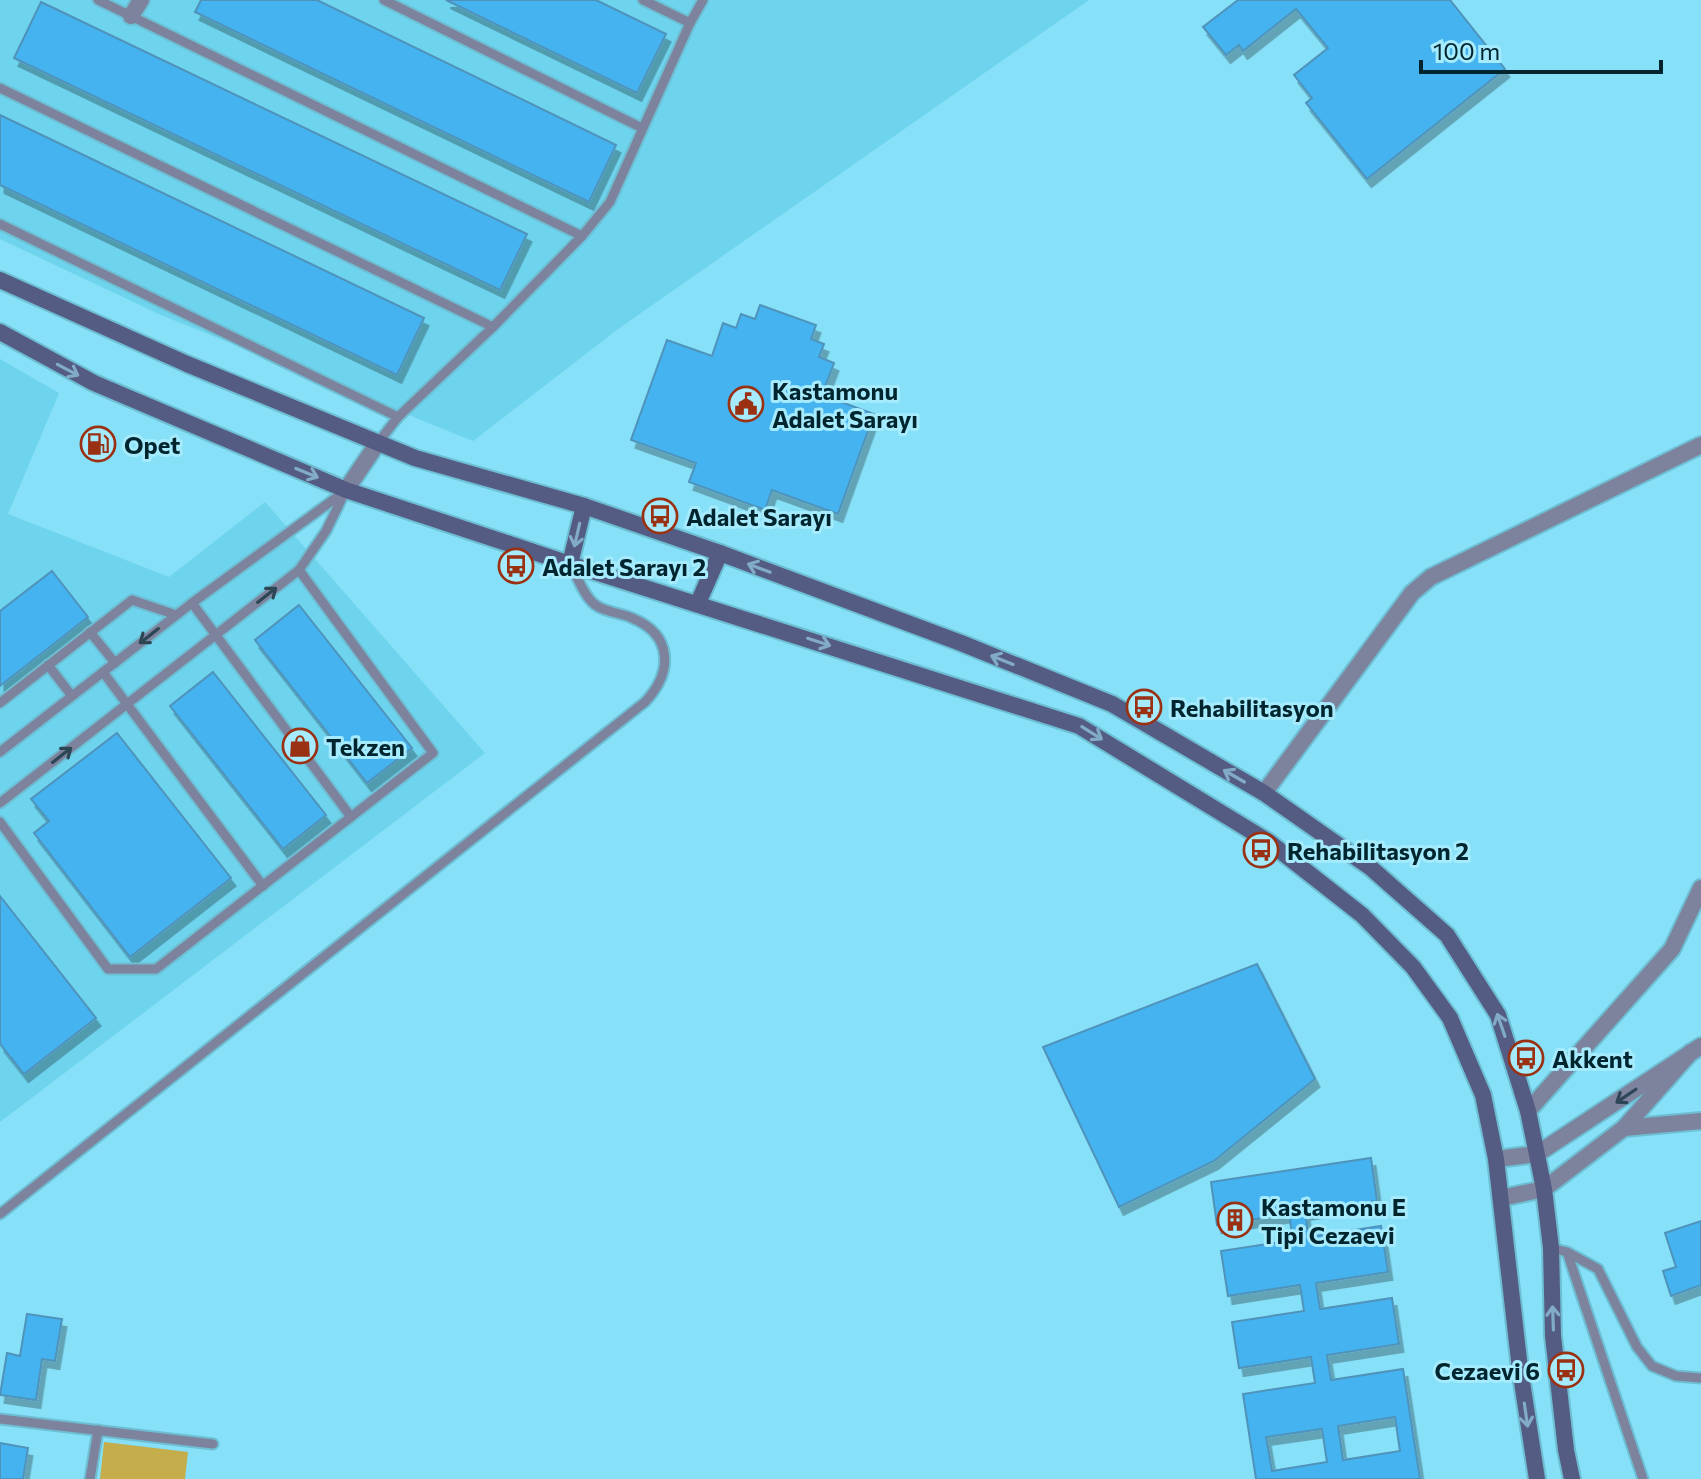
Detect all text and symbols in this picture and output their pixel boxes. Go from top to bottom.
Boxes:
scale bar [1421,24,1661,74]
text: 100 m [1433,36,1500,65]
one-way arrow [56,362,80,378]
place label: Kastamonu Adalet Sarayı [772,376,918,433]
public building icon: Kastamonu Adalet Sarayı [727,385,765,423]
fuel station icon: Opet [79,425,117,463]
place label: Opet [124,430,180,459]
one-way arrow [294,467,319,482]
bus stop icon: Adalet Sarayı [641,497,679,535]
place label: Adalet Sarayı [686,502,832,531]
one-way arrow [569,522,584,548]
bus stop icon: Adalet Sarayı 2 [497,547,535,585]
place label: Adalet Sarayı 2 [542,552,706,581]
one-way arrow [747,559,772,574]
one-way arrow [255,587,277,604]
one-way arrow [139,627,160,645]
one-way arrow [806,635,832,650]
one-way arrow [990,652,1015,666]
bus stop icon: Rehabilitasyon [1125,688,1163,726]
place label: Rehabilitasyon [1170,693,1334,722]
one-way arrow [1080,726,1103,742]
shop icon: Tekzen [281,727,319,765]
place label: Tekzen [326,732,405,761]
one-way arrow [50,747,72,764]
one-way arrow [1223,768,1246,784]
bus stop icon: Rehabilitasyon 2 [1242,831,1280,869]
place label: Rehabilitasyon 2 [1287,836,1469,865]
one-way arrow [1493,1013,1508,1038]
bus stop icon: Akkent [1507,1039,1545,1077]
place label: Akkent [1552,1044,1633,1073]
one-way arrow [1616,1088,1638,1104]
place label: Kastamonu E Tipi Cezaevi [1261,1192,1406,1249]
building icon: Kastamonu E Tipi Cezaevi [1216,1201,1254,1239]
one-way arrow [1545,1305,1560,1332]
bus stop icon: Cezaevi 6 [1547,1351,1585,1389]
place label: Cezaevi 6 [1435,1356,1540,1385]
one-way arrow [1519,1402,1534,1427]

